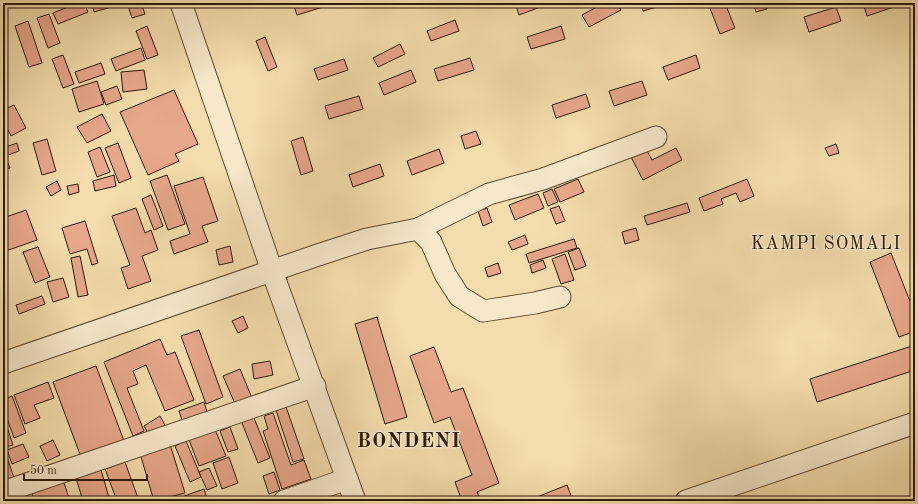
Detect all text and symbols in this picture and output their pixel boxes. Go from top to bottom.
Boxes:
district label: KAMPI SOMALI [751,235,901,253]
district label: BONDENI [357,432,461,452]
scale bar [24,456,147,482]
text: 50 m [30,464,57,477]

